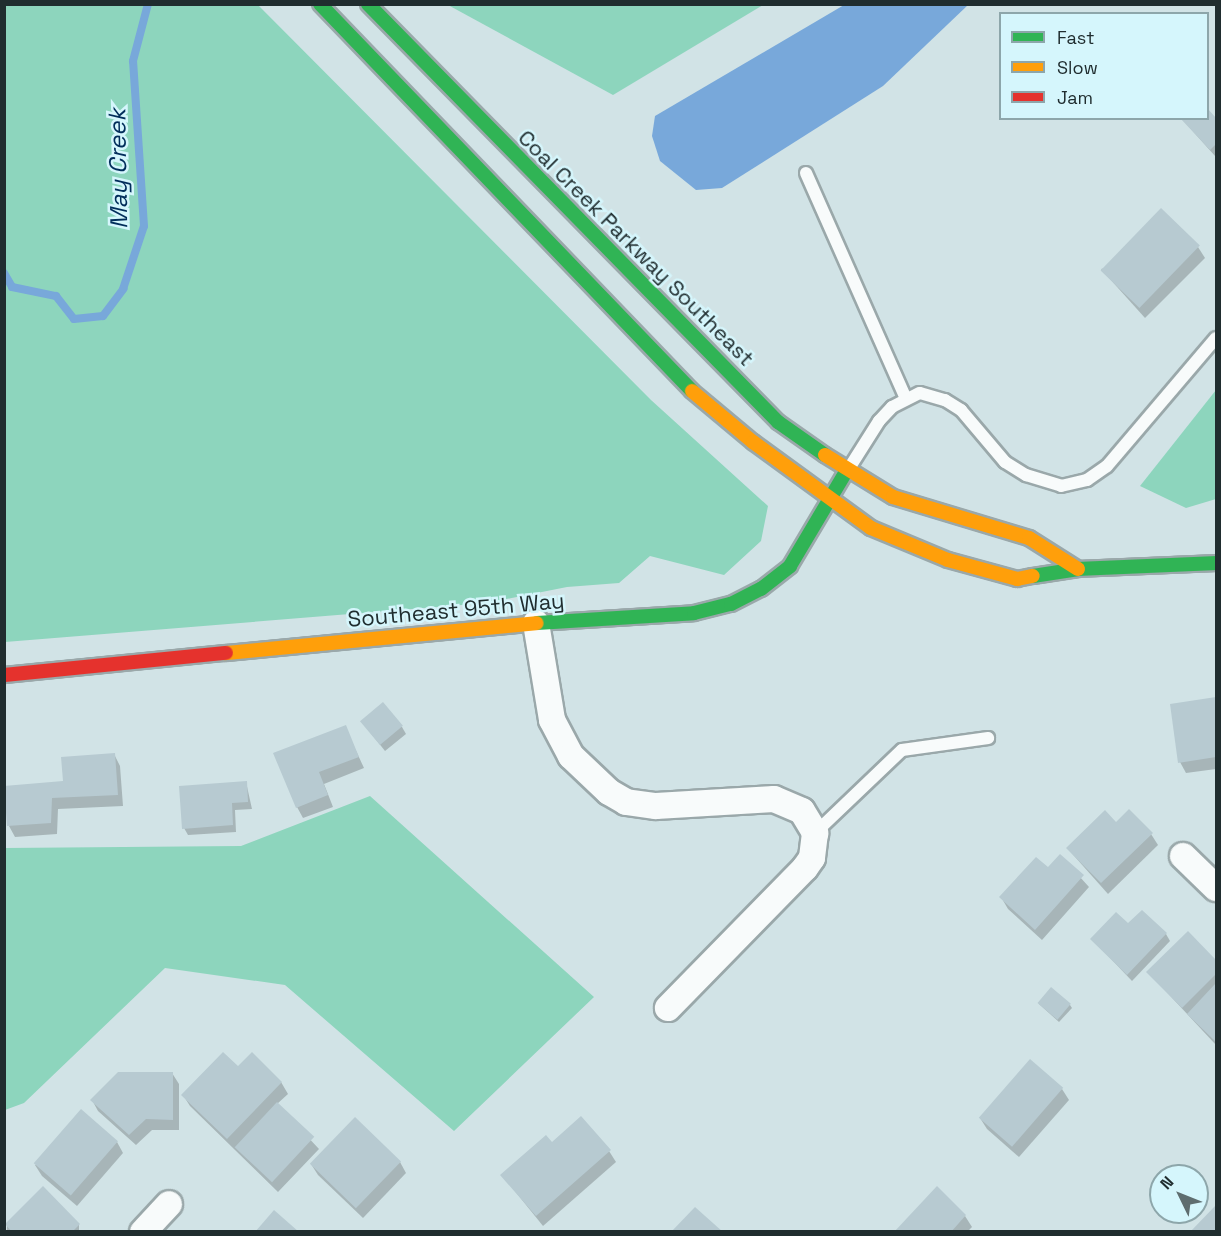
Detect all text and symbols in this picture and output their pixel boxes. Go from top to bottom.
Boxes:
legend [999,12,1209,120]
text: Fast [1057,26,1094,49]
text: Slow [1057,56,1098,79]
text: Jam [1057,86,1093,109]
water label: May Creek [103,109,133,229]
street label: Coal Creek Parkway Southeast [513,125,759,371]
street label: Southeast 95th Way [346,587,566,633]
north arrow [1149,1164,1209,1224]
text: N [1156,1172,1178,1194]

